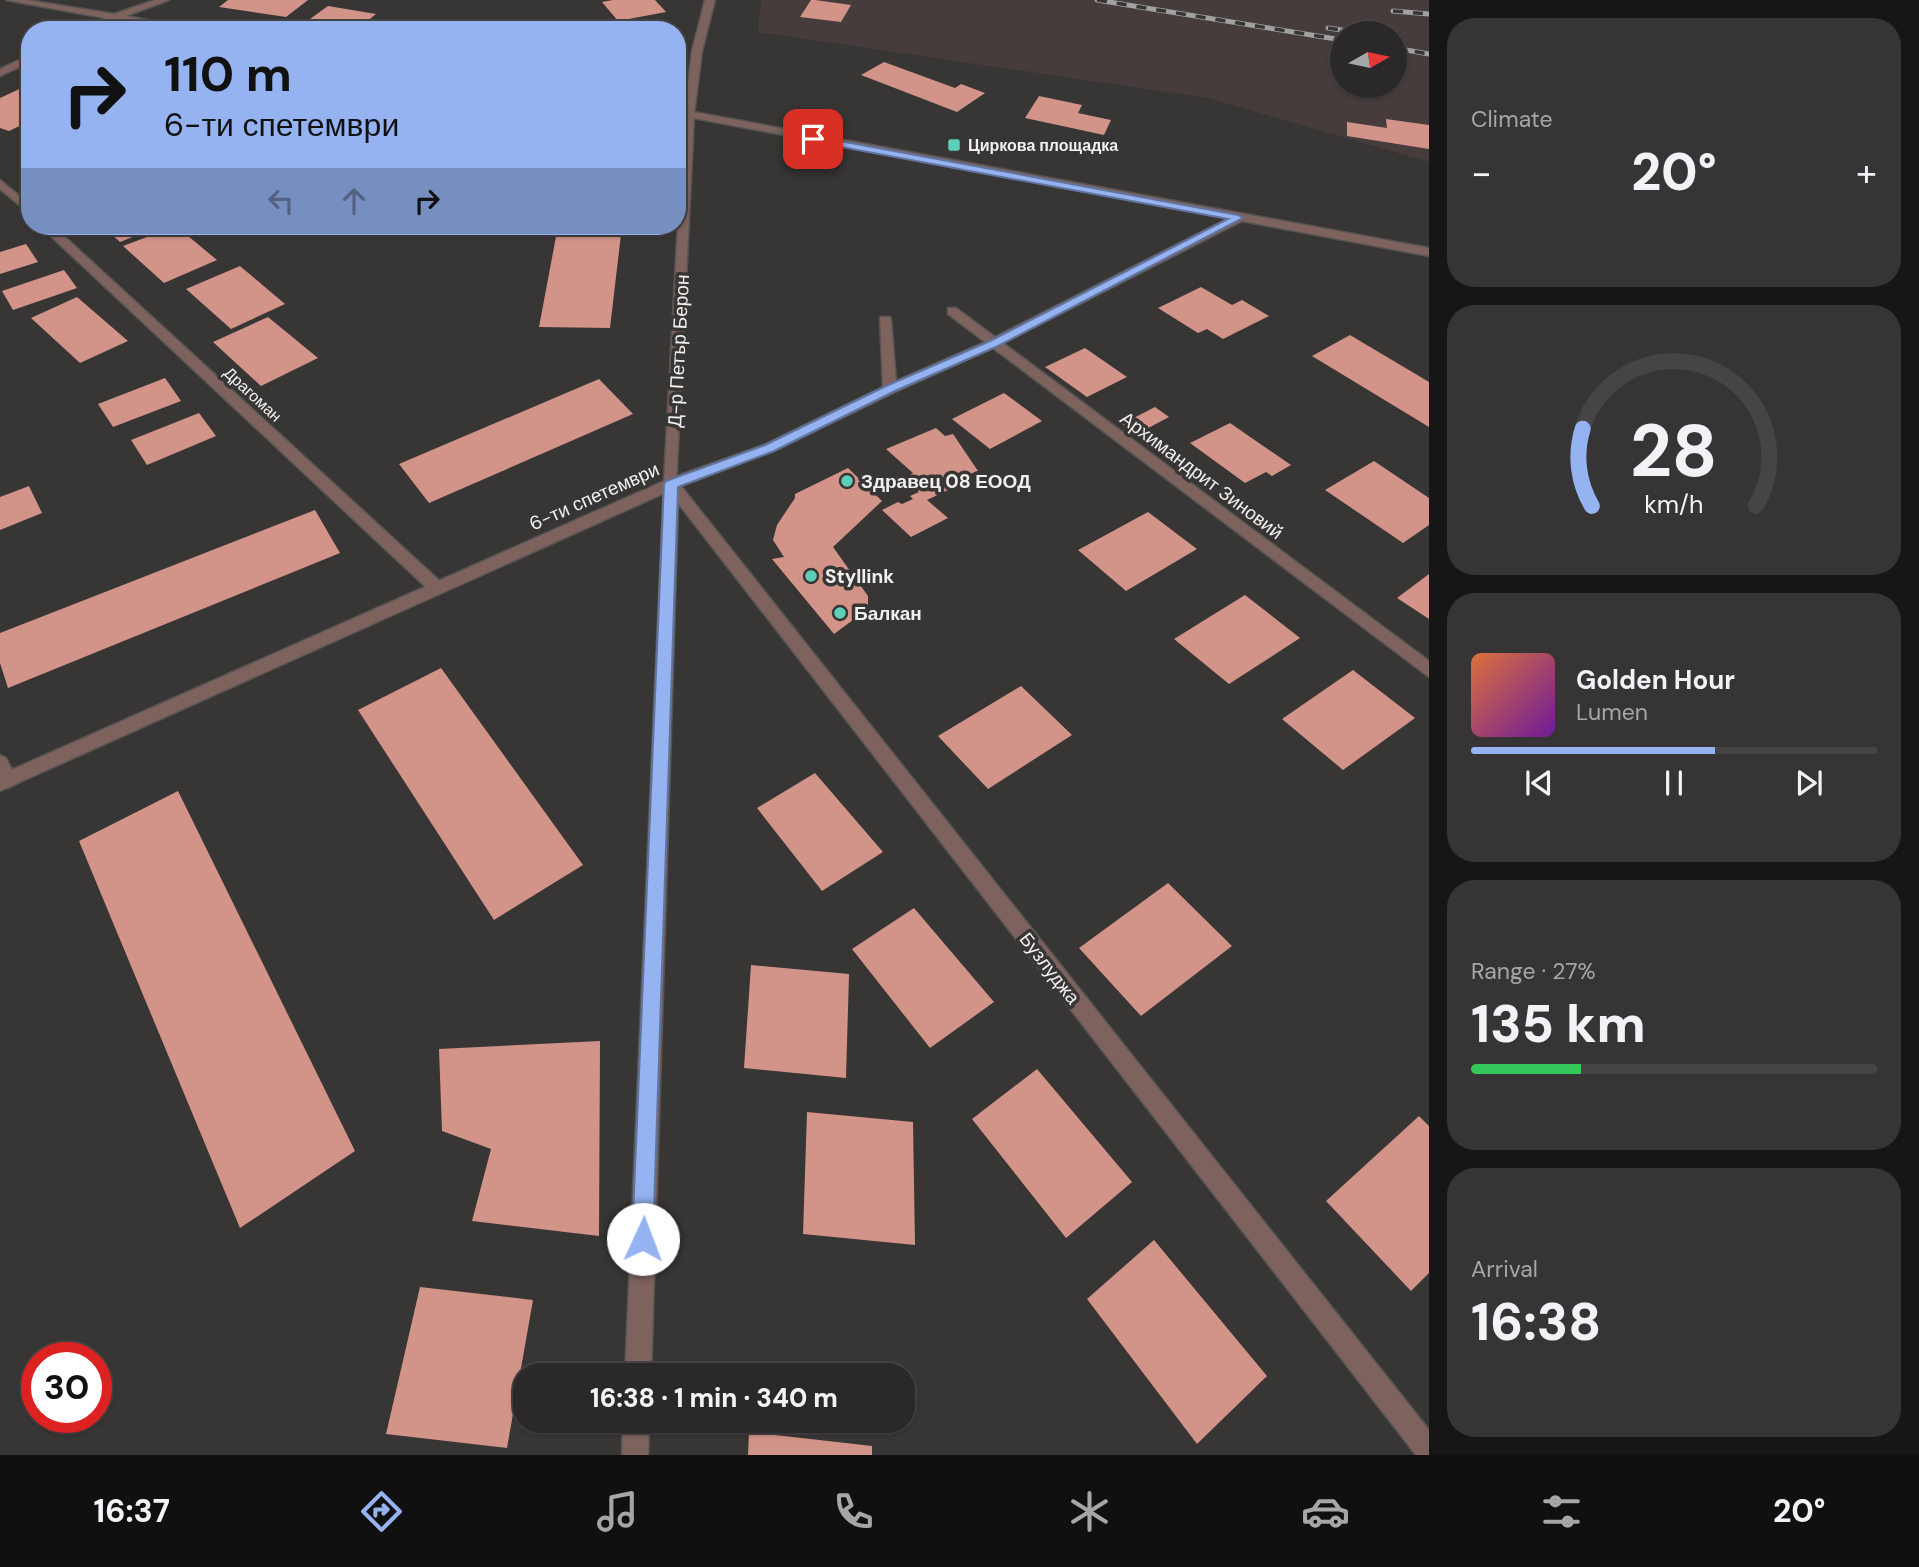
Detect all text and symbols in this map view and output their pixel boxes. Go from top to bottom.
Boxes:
north arrow [1330,21,1407,98]
map controls [1330,21,1407,98]
text: 110 m [164,42,292,106]
icon: right [49,49,140,140]
text: 6-ти спетември [164,104,399,146]
text: Climate [1471,104,1553,134]
pin [783,109,843,169]
icon: arrive [794,120,832,158]
place label: Циркова площадка [968,135,1118,156]
marker: Циркова площадка [946,137,962,153]
text: 20° [1631,138,1717,206]
text: − [1471,148,1492,198]
text: + [1856,148,1877,198]
icon: left [262,182,300,220]
icon: ahead [335,182,373,220]
icon: right [408,182,446,220]
street label: Д-р Петър Берон [662,274,695,428]
street label: Драгоман [219,362,286,427]
text: 28 [1630,405,1718,500]
street label: Архимандрит Зиновий [1115,406,1288,545]
street label: 6-ти спетември [525,457,663,536]
place label: Здравец 08 ЕООД [861,469,1031,494]
marker: Здравец 08 ЕООД [839,473,855,489]
text: km/h [1644,488,1704,521]
place label: Styllink [825,564,894,589]
marker: Styllink [803,568,819,584]
place label: Балкан [854,601,922,626]
marker: Балкан [832,605,848,621]
text: Golden Hour [1576,663,1735,697]
text: Lumen [1576,697,1648,727]
icon: previous [1520,764,1558,802]
icon: pause [1655,764,1693,802]
icon: next [1790,764,1828,802]
street label: Бузлуджа [1014,927,1086,1010]
text: Range · 27% [1471,956,1596,986]
text: 135 km [1471,990,1646,1058]
position arrow [606,1202,680,1276]
text: Arrival [1471,1254,1538,1284]
text: 16:38 [1471,1288,1601,1356]
speed limit sign: 30 [21,1342,112,1433]
text: 16:38 · 1 min · 340 m [590,1381,838,1415]
icon: directions [357,1487,406,1536]
icon: music [593,1487,642,1536]
icon: phone [829,1487,878,1536]
icon: climate [1065,1487,1114,1536]
icon: car [1301,1487,1350,1536]
icon: filters [1537,1487,1586,1536]
text: 16:37 [94,1490,170,1532]
text: 20° [1773,1490,1825,1532]

